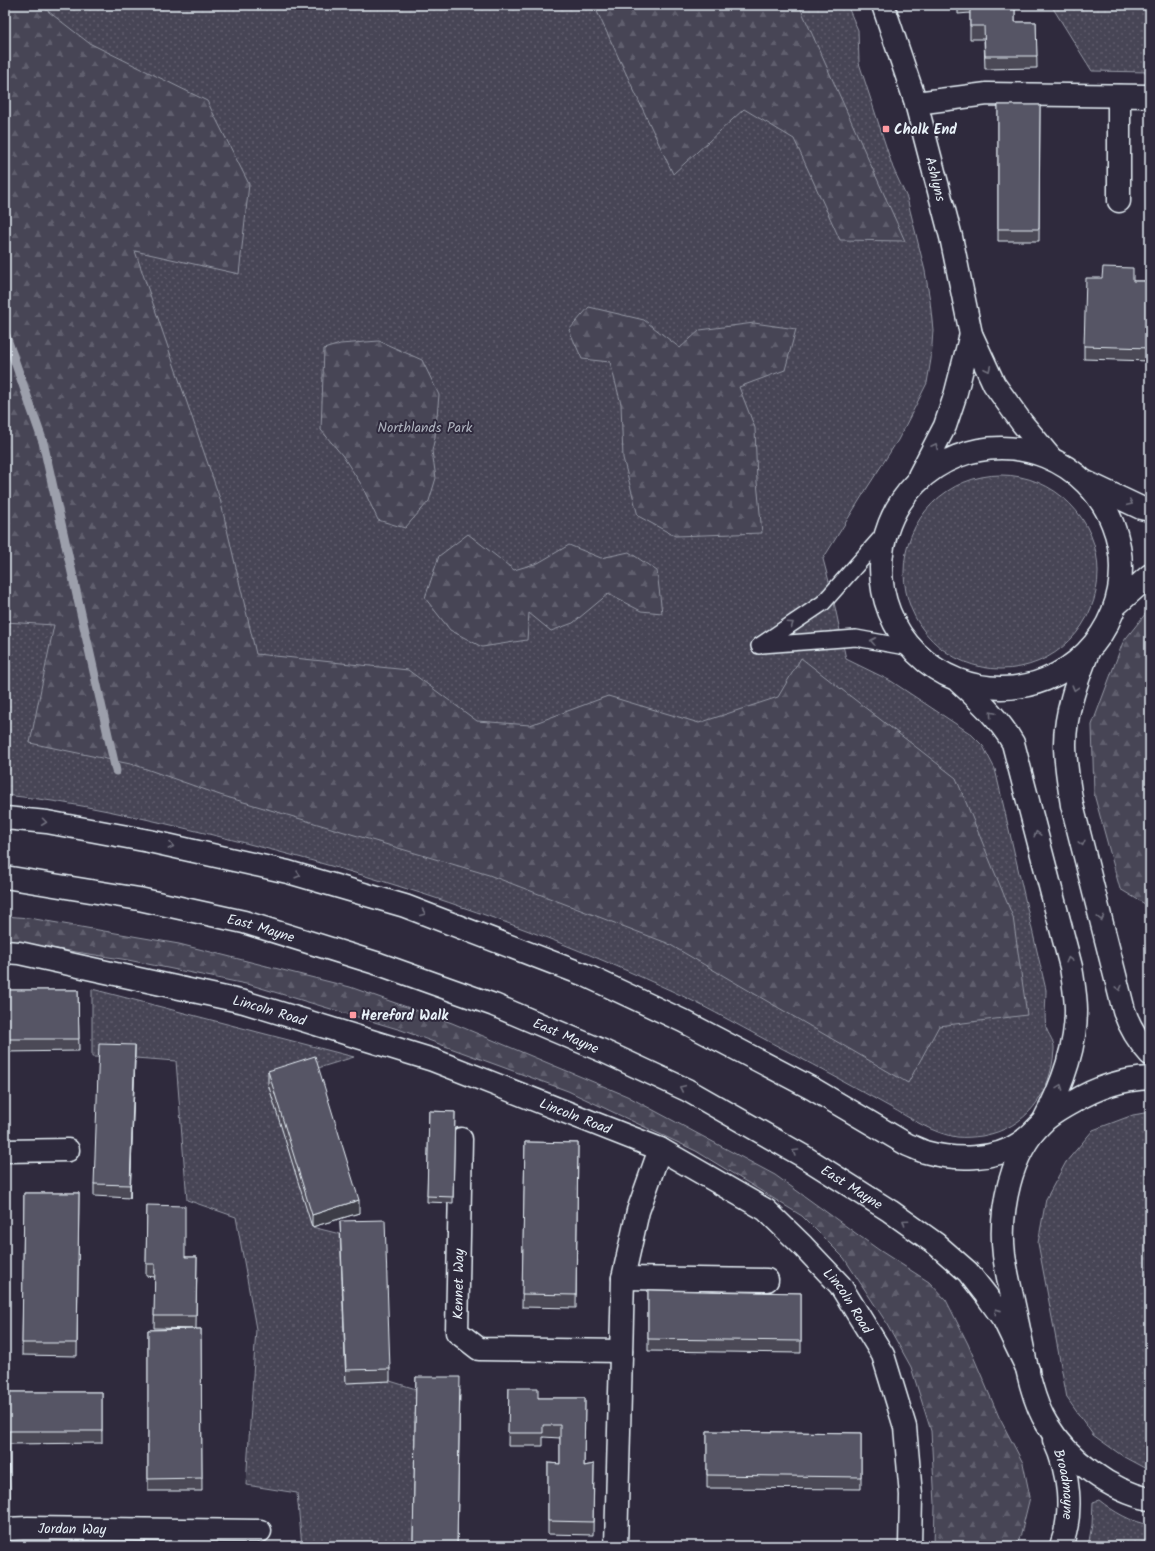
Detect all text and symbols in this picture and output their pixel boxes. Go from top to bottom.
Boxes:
place label: Chalk End [894,119,957,141]
marker: Chalk End [881,124,891,134]
street label: Ashlyns [919,155,951,204]
one-way arrow [983,365,991,373]
park label: Northlands Park [378,417,473,439]
one-way arrow [930,443,937,450]
one-way arrow [1126,498,1134,506]
one-way arrow [787,621,794,629]
one-way arrow [870,637,876,646]
one-way arrow [1071,684,1080,691]
one-way arrow [990,711,997,718]
one-way arrow [41,817,47,826]
one-way arrow [1034,830,1042,837]
one-way arrow [1077,839,1086,846]
one-way arrow [168,842,175,850]
one-way arrow [294,870,301,879]
one-way arrow [419,908,426,916]
street label: East Mayne [225,909,298,949]
one-way arrow [1097,915,1105,922]
one-way arrow [1066,956,1074,963]
one-way arrow [1114,985,1122,991]
street label: Lincoln Road [231,990,310,1033]
place label: Hereford Walk [361,1005,449,1027]
marker: Hereford Walk [348,1010,358,1020]
street label: East Mayne [529,1013,603,1060]
one-way arrow [1055,1084,1063,1091]
one-way arrow [679,1085,686,1093]
street label: Lincoln Road [536,1093,615,1141]
one-way arrow [792,1149,799,1156]
street label: East Mayne [816,1160,887,1216]
one-way arrow [902,1220,909,1227]
street label: Kennet Way [447,1248,471,1320]
street label: Lincoln Road [817,1263,878,1339]
one-way arrow [994,1308,1002,1315]
street label: Broadmayne [1047,1446,1078,1521]
street label: Jordan Way [38,1518,107,1541]

